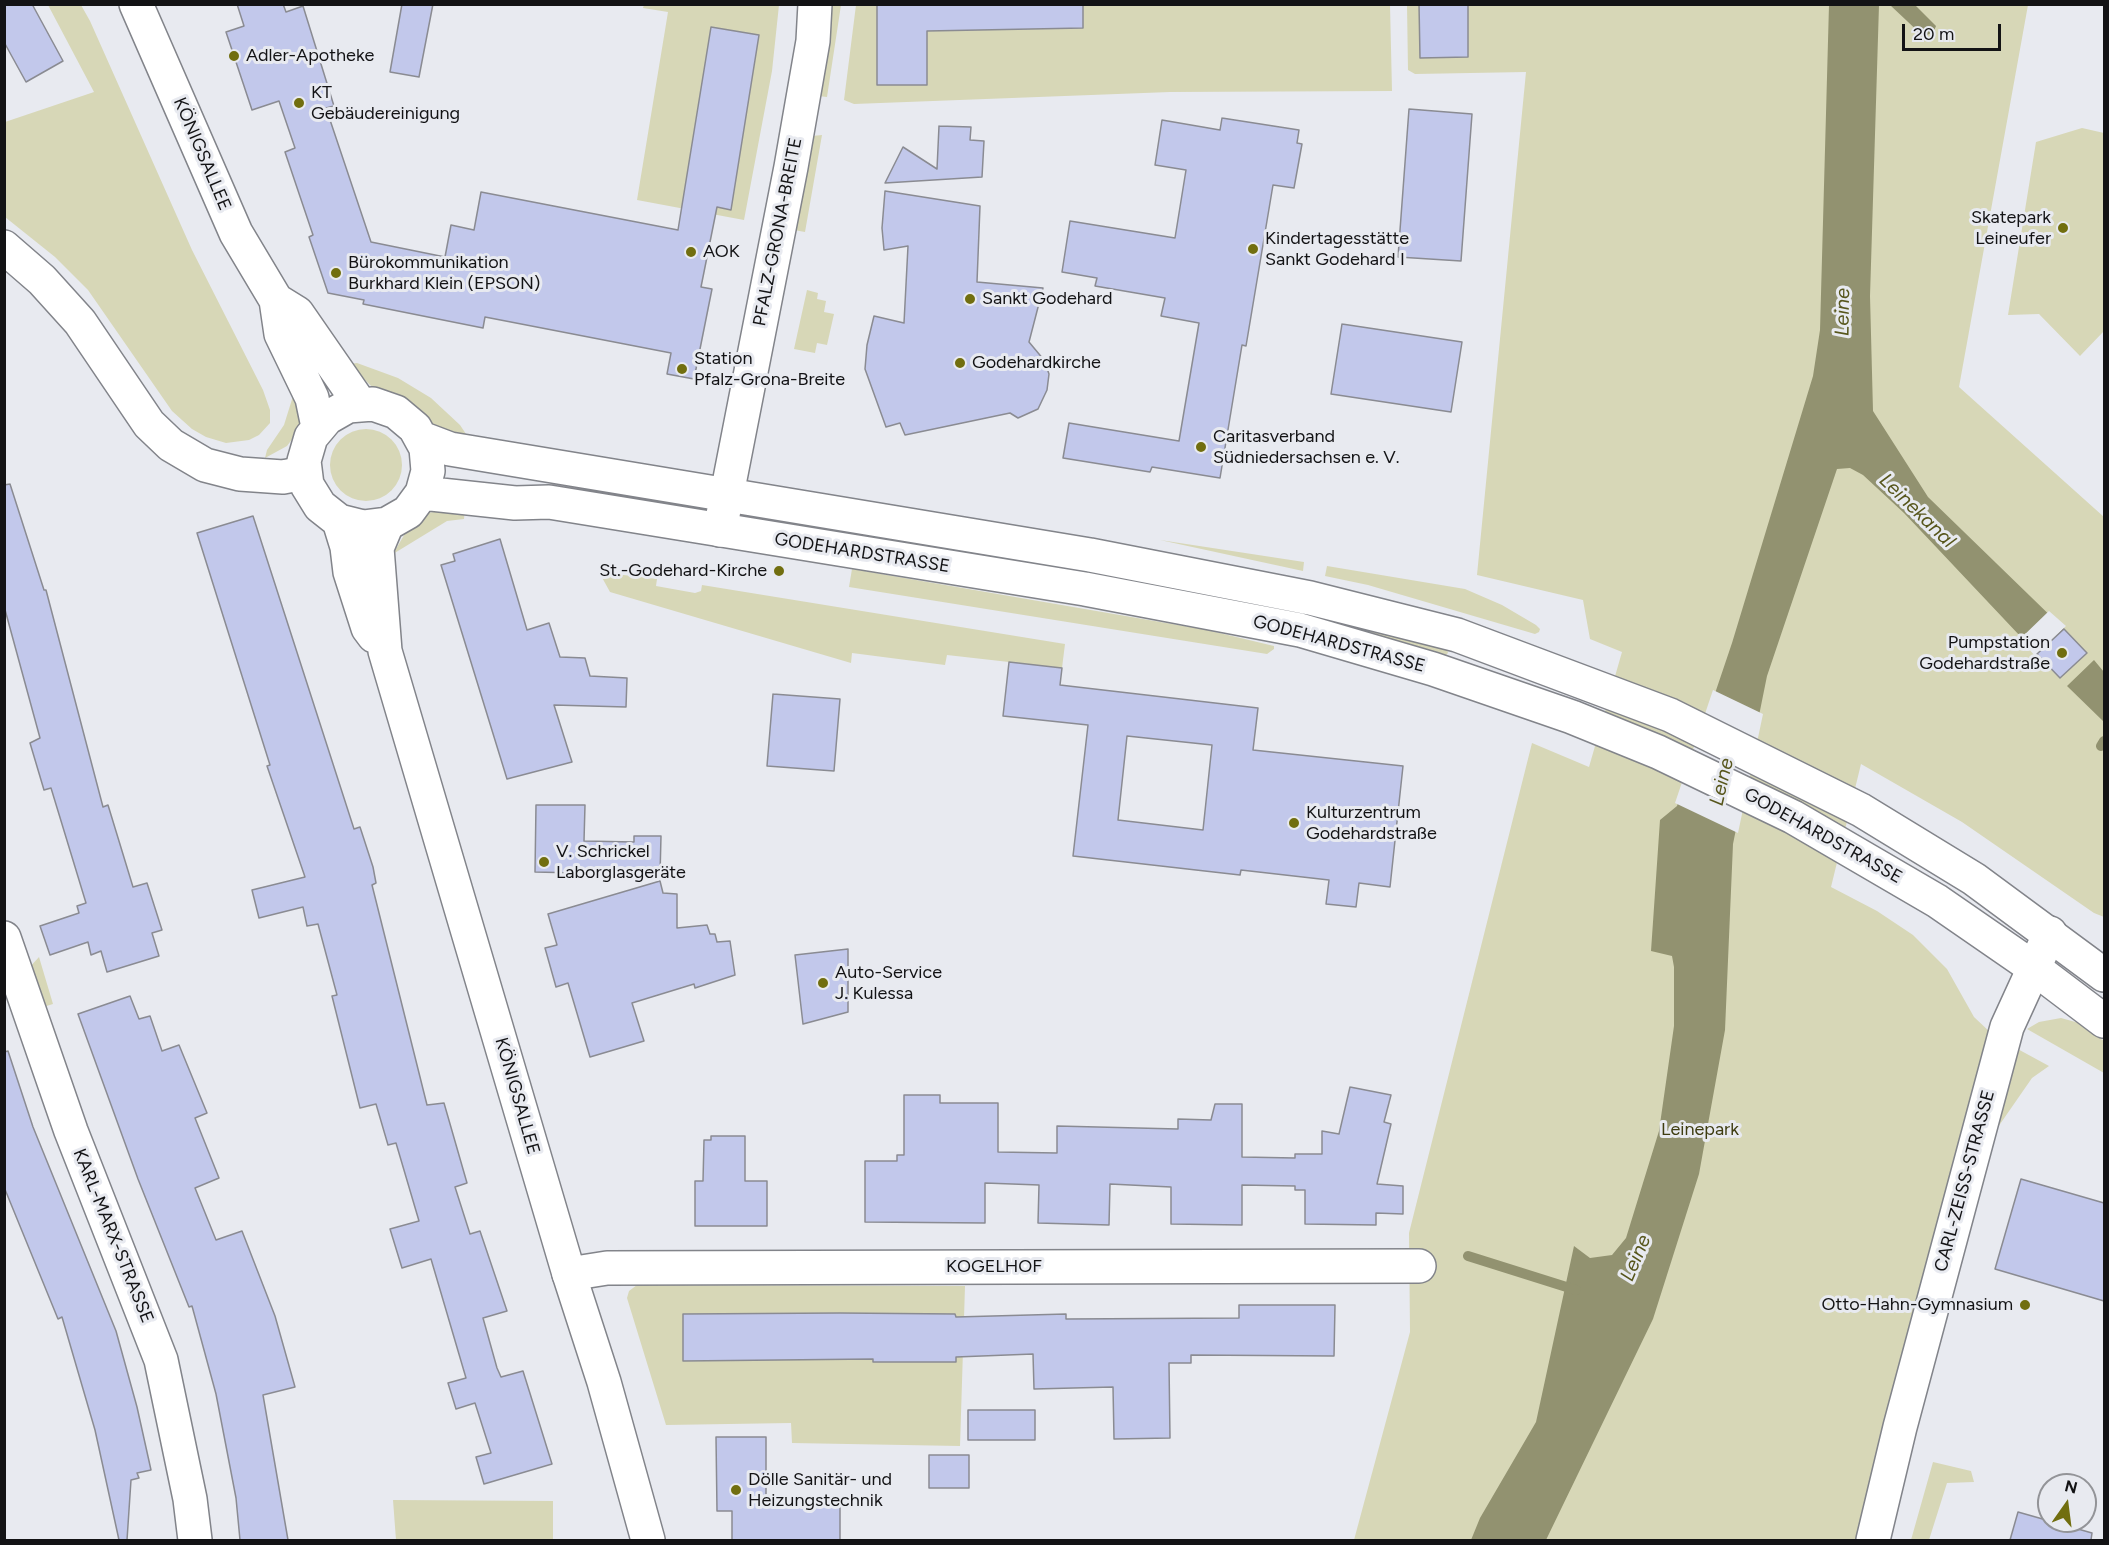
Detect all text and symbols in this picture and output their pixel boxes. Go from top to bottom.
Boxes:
scale bar [1905,12,2004,50]
text: 20 m [1913,23,1954,45]
place label: Adler-Apotheke [246,45,374,67]
marker: Adler-Apotheke [227,49,241,63]
place label: KT Gebäudereinigung [311,82,460,124]
street label: KÖNIGSALLEE [168,94,236,214]
marker: KT Gebäudereinigung [292,96,306,110]
street label: PFALZ-GRONA-BREITE [749,136,807,328]
place label: Skatepark Leineufer [1971,207,2051,250]
marker: Skatepark Leineufer [2056,221,2070,235]
place label: Kindertagesstätte Sankt Godehard I [1265,228,1409,270]
place label: AOK [703,241,740,263]
marker: Kindertagesstätte Sankt Godehard I [1246,242,1260,256]
marker: AOK [684,245,698,259]
place label: Bürokommunikation Burkhard Klein (EPSON) [348,252,540,294]
marker: Bürokommunikation Burkhard Klein (EPSON) [329,266,343,280]
place label: Sankt Godehard [982,288,1113,310]
water label: Leine [1831,288,1855,336]
marker: Sankt Godehard [963,292,977,306]
place label: Station Pfalz-Grona-Breite [694,348,845,391]
place label: Godehardkirche [972,352,1101,374]
marker: Godehardkirche [953,356,967,370]
marker: Station Pfalz-Grona-Breite [675,362,689,376]
place label: Caritasverband Südniedersachsen e. V. [1213,426,1399,468]
marker: Caritasverband Südniedersachsen e. V. [1194,440,1208,454]
water label: Leinekanal [1874,469,1960,553]
street label: GODEHARDSTRASSE [773,528,951,578]
place label: St.-Godehard-Kirche [599,560,767,582]
marker: St.-Godehard-Kirche [772,564,786,578]
street label: GODEHARDSTRASSE [1251,611,1427,677]
place label: Pumpstation Godehardstraße [1919,632,2050,674]
marker: Pumpstation Godehardstraße [2055,646,2069,660]
water label: Leine [1705,756,1739,808]
street label: GODEHARDSTRASSE [1740,784,1906,888]
place label: Kulturzentrum Godehardstraße [1306,802,1437,844]
marker: Kulturzentrum Godehardstraße [1287,816,1301,830]
place label: V. Schrickel Laborglasgeräte [556,841,686,884]
marker: V. Schrickel Laborglasgeräte [537,855,551,869]
place label: Auto-Service J. Kulessa [835,962,942,1004]
marker: Auto-Service J. Kulessa [816,976,830,990]
street label: KÖNIGSALLEE [490,1035,544,1157]
street label: CARL-ZEISS-STRASSE [1930,1088,2000,1274]
park label: Leinepark [1661,1119,1739,1141]
street label: KARL-MARX-STRASSE [68,1146,158,1326]
water label: Leine [1616,1231,1656,1285]
street label: KOGELHOF [946,1256,1042,1278]
place label: Otto-Hahn-Gymnasium [1822,1294,2013,1316]
marker: Otto-Hahn-Gymnasium [2018,1298,2032,1312]
place label: Dölle Sanitär- und Heizungstechnik [748,1469,892,1512]
north arrow [2037,1473,2097,1533]
text: N [2063,1476,2079,1498]
marker: Dölle Sanitär- und Heizungstechnik [729,1483,743,1497]

